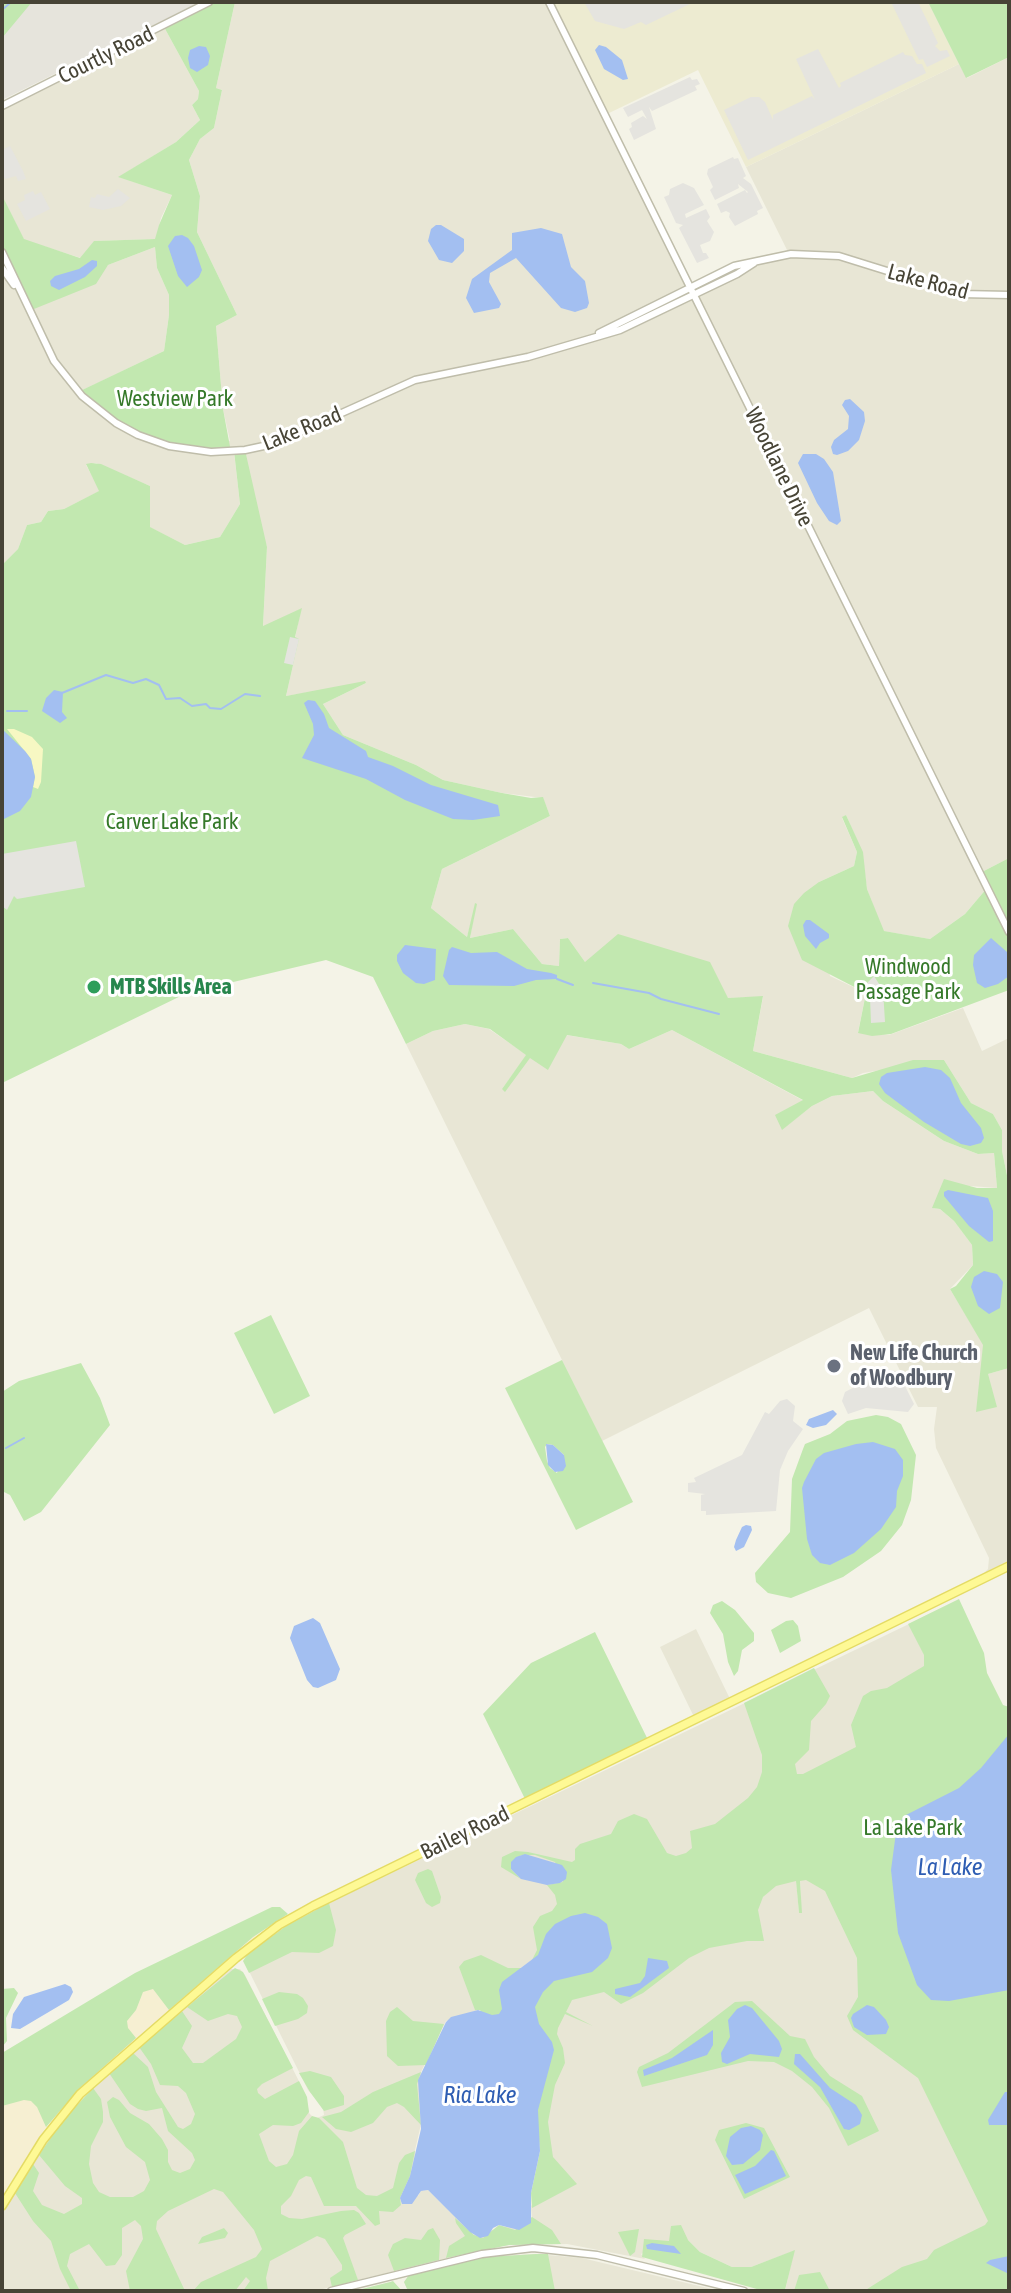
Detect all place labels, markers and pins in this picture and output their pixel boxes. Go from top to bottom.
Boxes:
place label: MTB Skills Area [110,974,232,1000]
marker: MTB Skills Area [85,978,103,996]
place label: New Life Church of Woodbury [850,1340,978,1392]
marker: New Life Church of Woodbury [825,1357,843,1375]

